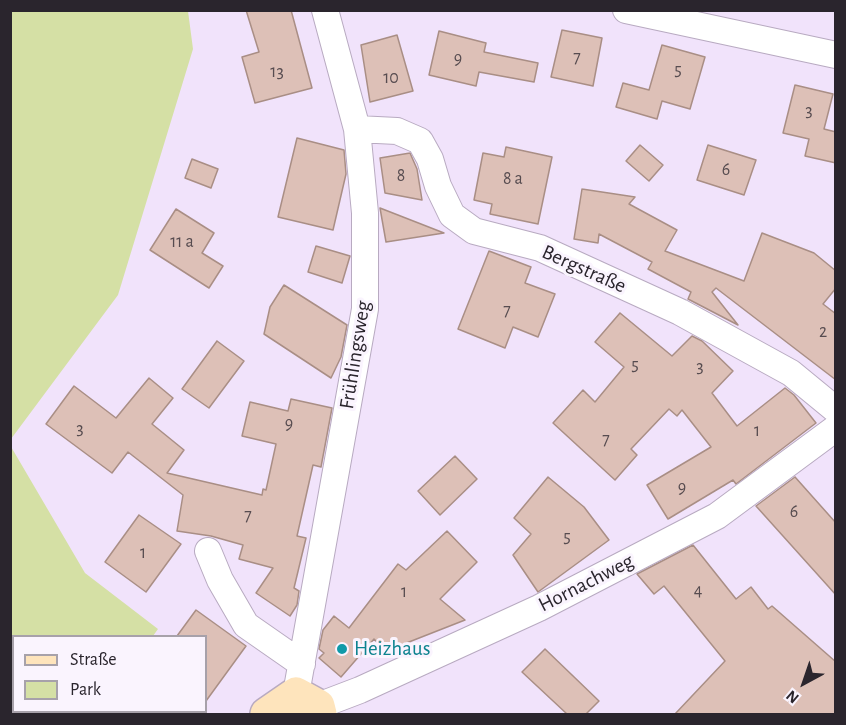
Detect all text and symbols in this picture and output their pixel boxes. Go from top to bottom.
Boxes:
house number: 7 [573,47,581,69]
house number: 9 [454,48,462,70]
house number: 5 [674,59,682,81]
house number: 13 [270,61,284,83]
house number: 10 [383,67,399,89]
house number: 3 [805,100,813,122]
house number: 6 [722,159,730,181]
house number: 8 [397,165,405,187]
house number: 8 a [503,168,523,190]
house number: 11 a [170,231,194,253]
street label: Bergstraße [538,239,630,299]
street label: Frühlingsweg [334,299,376,411]
house number: 7 [503,300,511,322]
house number: 2 [819,321,827,343]
house number: 5 [631,354,639,376]
house number: 3 [696,356,704,378]
house number: 9 [285,413,293,435]
house number: 3 [76,418,84,440]
house number: 1 [754,420,760,442]
house number: 7 [602,429,610,451]
house number: 9 [678,477,686,499]
house number: 6 [790,501,798,523]
house number: 7 [244,505,252,527]
house number: 5 [563,526,571,548]
house number: 1 [140,542,146,564]
street label: Hornachweg [534,548,638,618]
house number: 4 [694,580,702,602]
house number: 1 [401,581,407,603]
legend [12,635,207,713]
place label: Heizhaus [354,636,430,662]
marker: Heizhaus [335,642,349,656]
text: Straße [70,651,116,669]
north arrow [774,653,834,713]
text: Park [70,681,101,699]
text: N [783,687,802,706]

